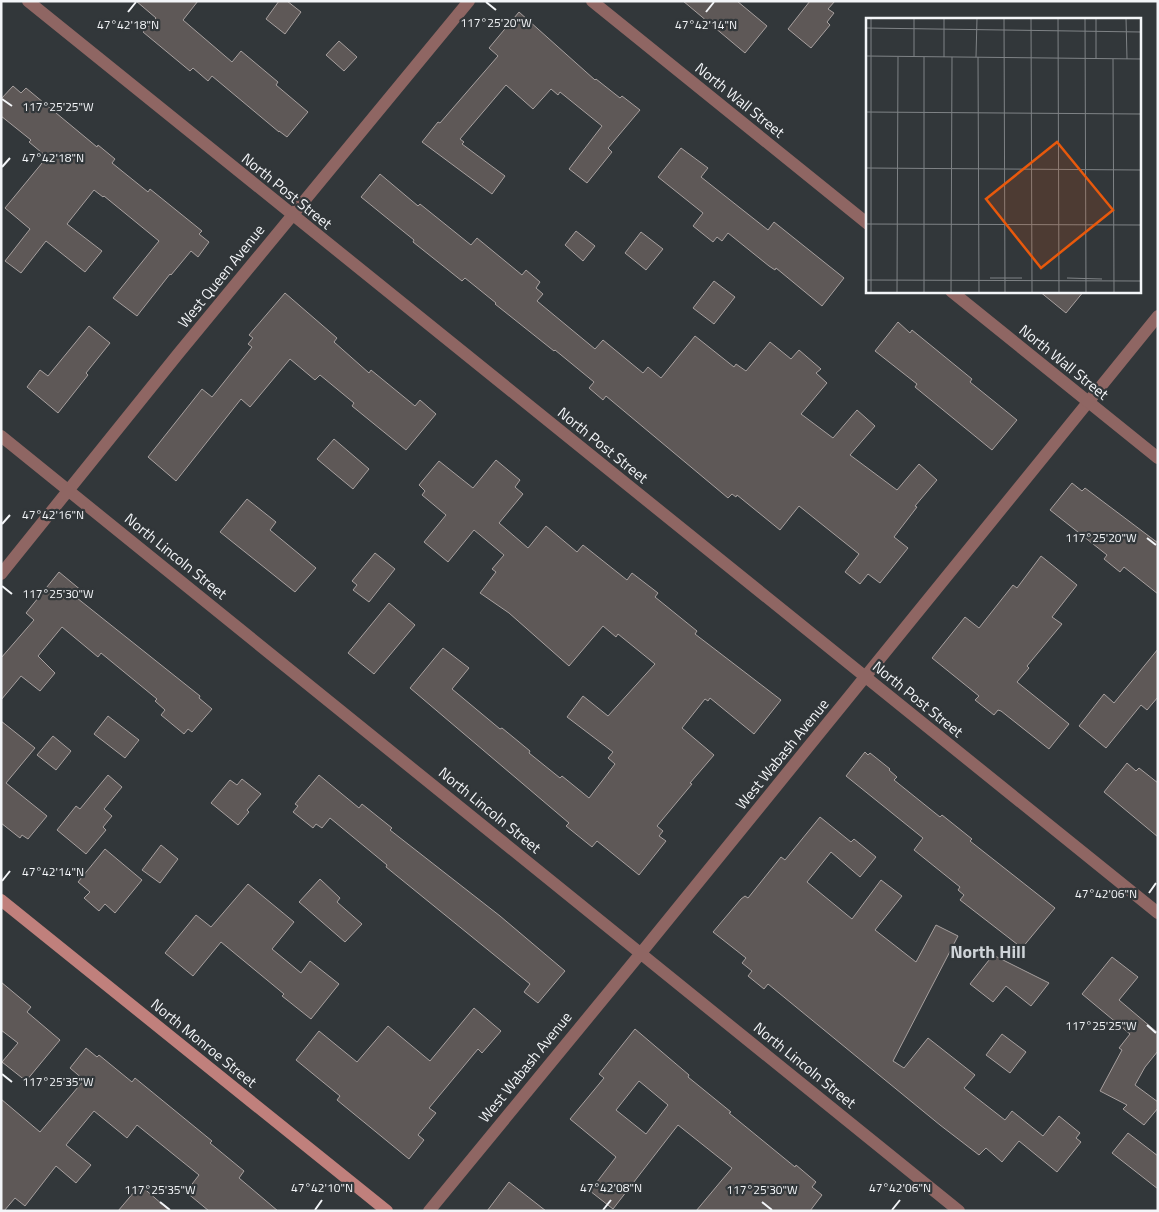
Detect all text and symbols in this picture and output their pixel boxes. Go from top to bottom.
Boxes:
text: 117°25'20"W [460,13,532,32]
text: 47°42'18"N [97,15,159,34]
text: 47°42'14"N [675,15,737,34]
inset map [866,18,1142,292]
street label: North Wall Street [690,57,790,144]
text: 117°25'25"W [22,97,94,116]
street label: North Post Street [237,147,338,235]
text: 47°42'18"N [22,148,84,167]
street label: West Queen Avenue [172,219,270,333]
street label: North Wall Street [1014,319,1114,406]
street label: North Post Street [553,401,654,489]
text: 47°42'16"N [22,505,84,524]
street label: North Lincoln Street [120,507,233,605]
text: 117°25'20"W [1065,528,1137,547]
text: 117°25'30"W [22,584,94,603]
street label: North Post Street [868,655,969,743]
street label: West Wabash Avenue [730,693,834,815]
street label: North Lincoln Street [434,761,547,859]
text: 47°42'14"N [22,862,84,881]
text: 47°42'06"N [1075,884,1137,903]
district label: North Hill [950,938,1026,965]
street label: North Monroe Street [146,993,263,1094]
street label: West Wabash Avenue [473,1006,577,1128]
street label: North Lincoln Street [749,1016,862,1114]
text: 117°25'25"W [1065,1016,1137,1035]
text: 117°25'35"W [22,1072,94,1091]
text: 47°42'10"N [291,1178,353,1197]
text: 47°42'08"N [580,1178,642,1197]
text: 47°42'06"N [869,1178,931,1197]
text: 117°25'35"W [124,1180,196,1199]
text: 117°25'30"W [726,1180,798,1199]

